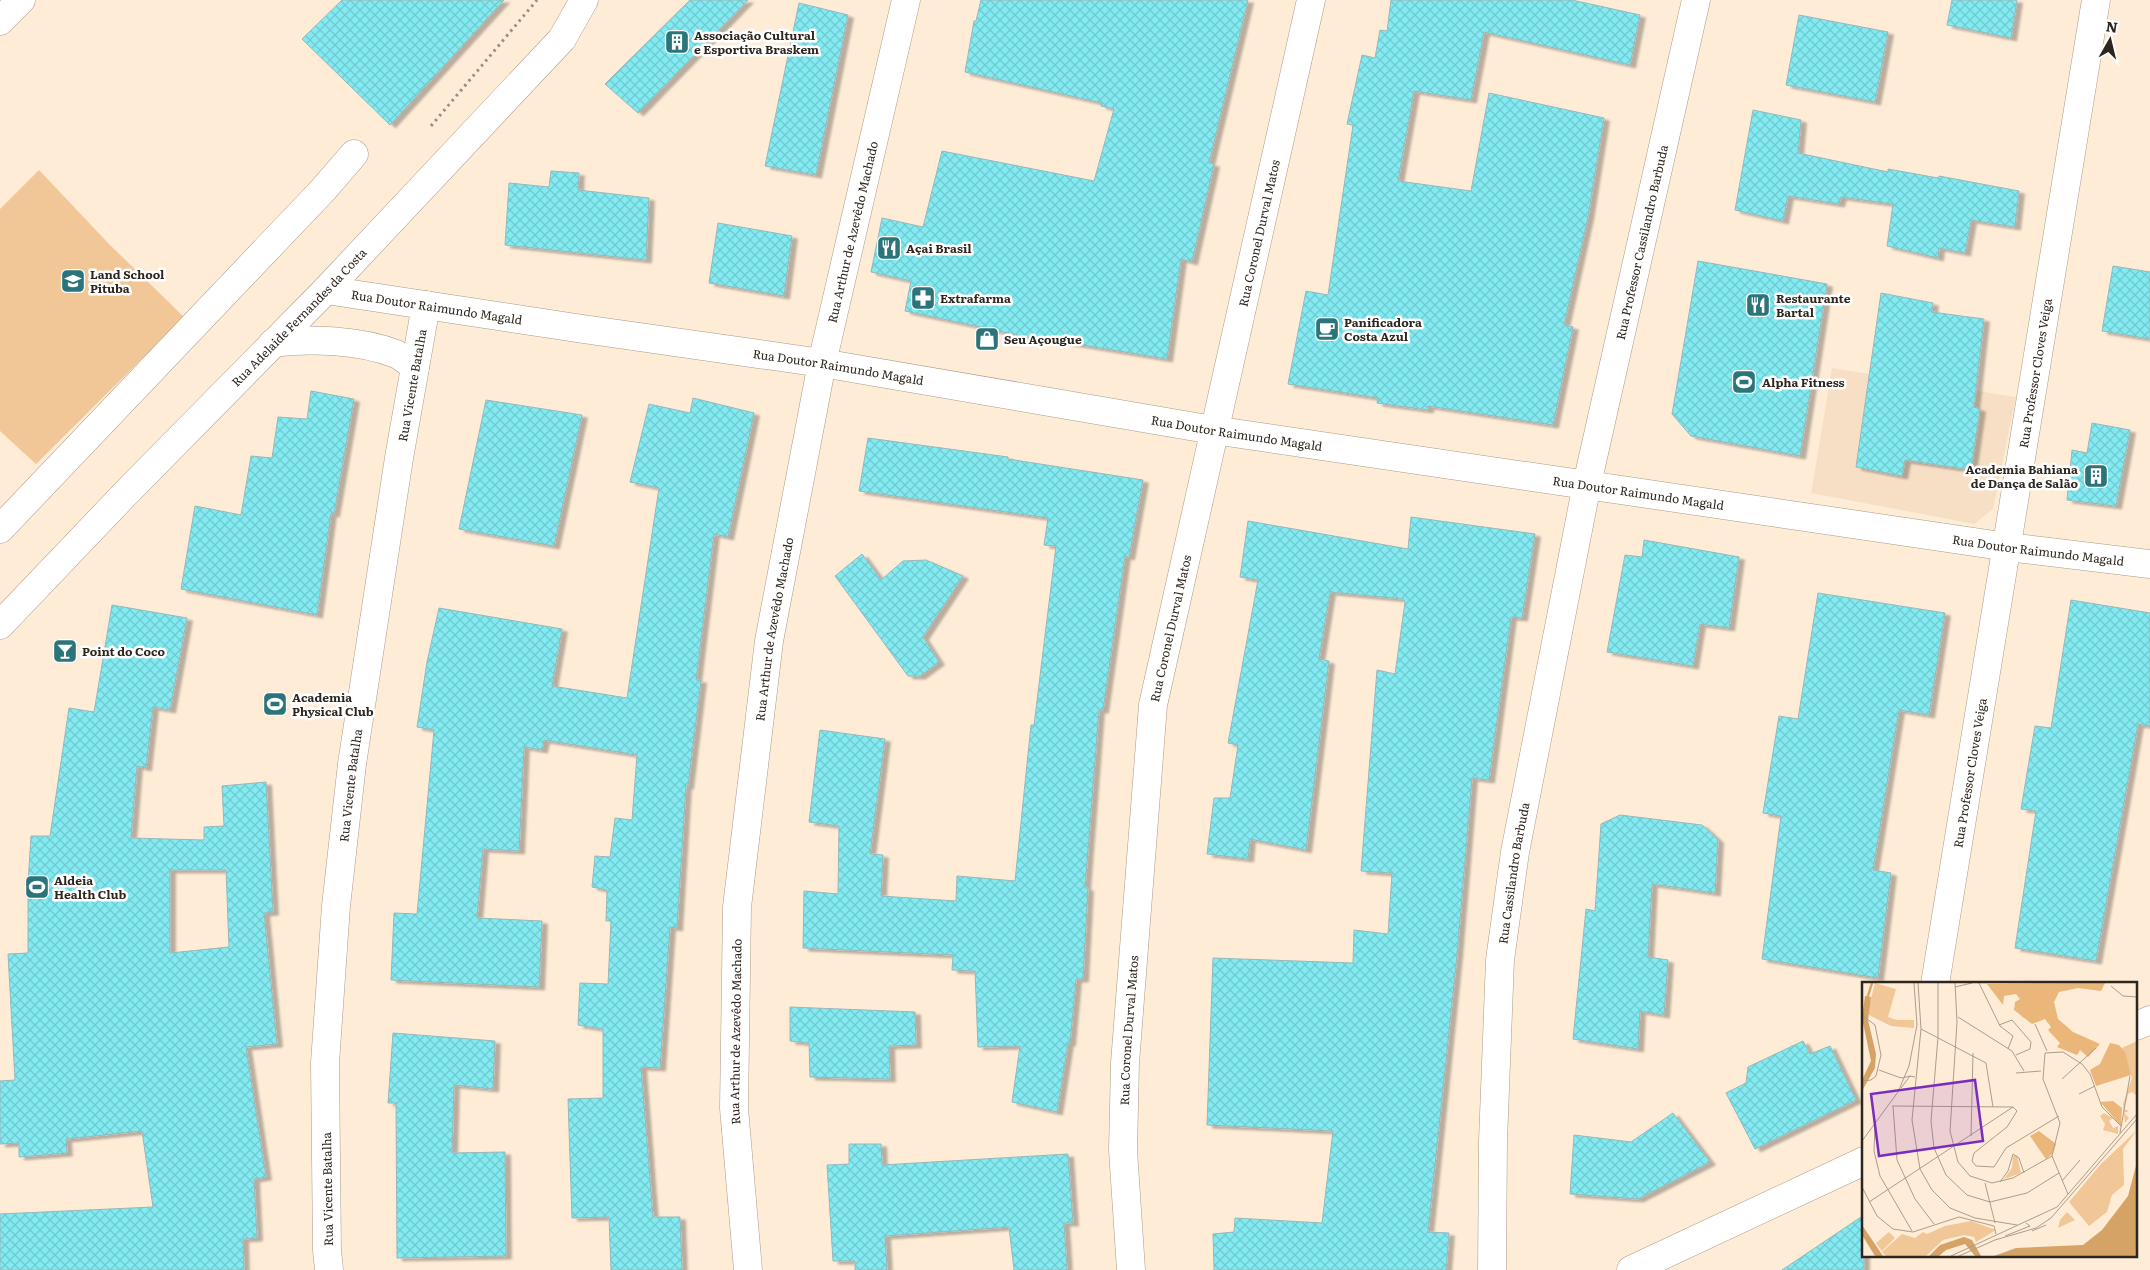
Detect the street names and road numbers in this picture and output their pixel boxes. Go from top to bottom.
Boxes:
street label: Rua Arthur de Azevêdo Machado [823,139,882,325]
street label: Rua Professor Cassilandro Barbuda [1611,142,1672,341]
street label: Rua Coronel Durval Matos [1234,157,1284,308]
street label: Rua Adelaide Fernandes da Costa [227,243,371,390]
street label: Rua Doutor Raimundo Magald [350,285,524,329]
street label: Rua Professor Cloves Veiga [2014,296,2056,449]
street label: Rua Vicente Batalha [393,327,431,443]
street label: Rua Doutor Raimundo Magald [752,344,926,389]
street label: Rua Doutor Raimundo Magald [1150,411,1324,455]
street label: Rua Doutor Raimundo Magald [1551,471,1726,514]
street label: Rua Doutor Raimundo Magald [1951,530,2126,570]
street label: Rua Arthur de Azevêdo Machado [750,536,798,722]
street label: Rua Coronel Durval Matos [1145,553,1196,704]
street label: Rua Professor Cloves Veiga [1948,696,1991,849]
street label: Rua Vicente Batalha [334,727,366,843]
street label: Rua Cassilandro Barbuda [1493,800,1534,945]
street label: Rua Arthur de Azevêdo Machado [725,938,746,1125]
street label: Rua Coronel Durval Matos [1115,954,1142,1106]
street label: Rua Vicente Batalha [317,1131,337,1246]

